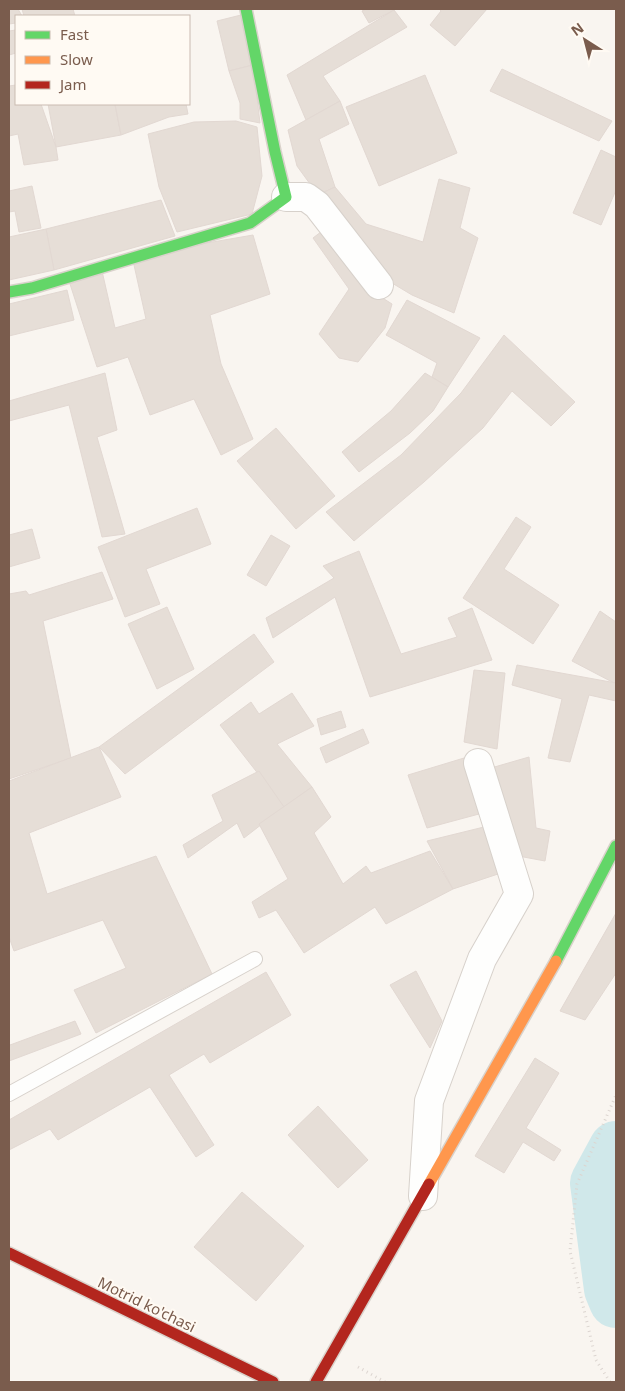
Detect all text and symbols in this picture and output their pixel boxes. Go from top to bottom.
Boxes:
legend [15,15,190,105]
north arrow [560,15,610,65]
text: N [567,18,587,40]
text: Fast [60,24,89,44]
text: Slow [60,49,93,69]
text: Jam [58,74,87,94]
street label: Motrid ko'chasi [95,1272,199,1336]

